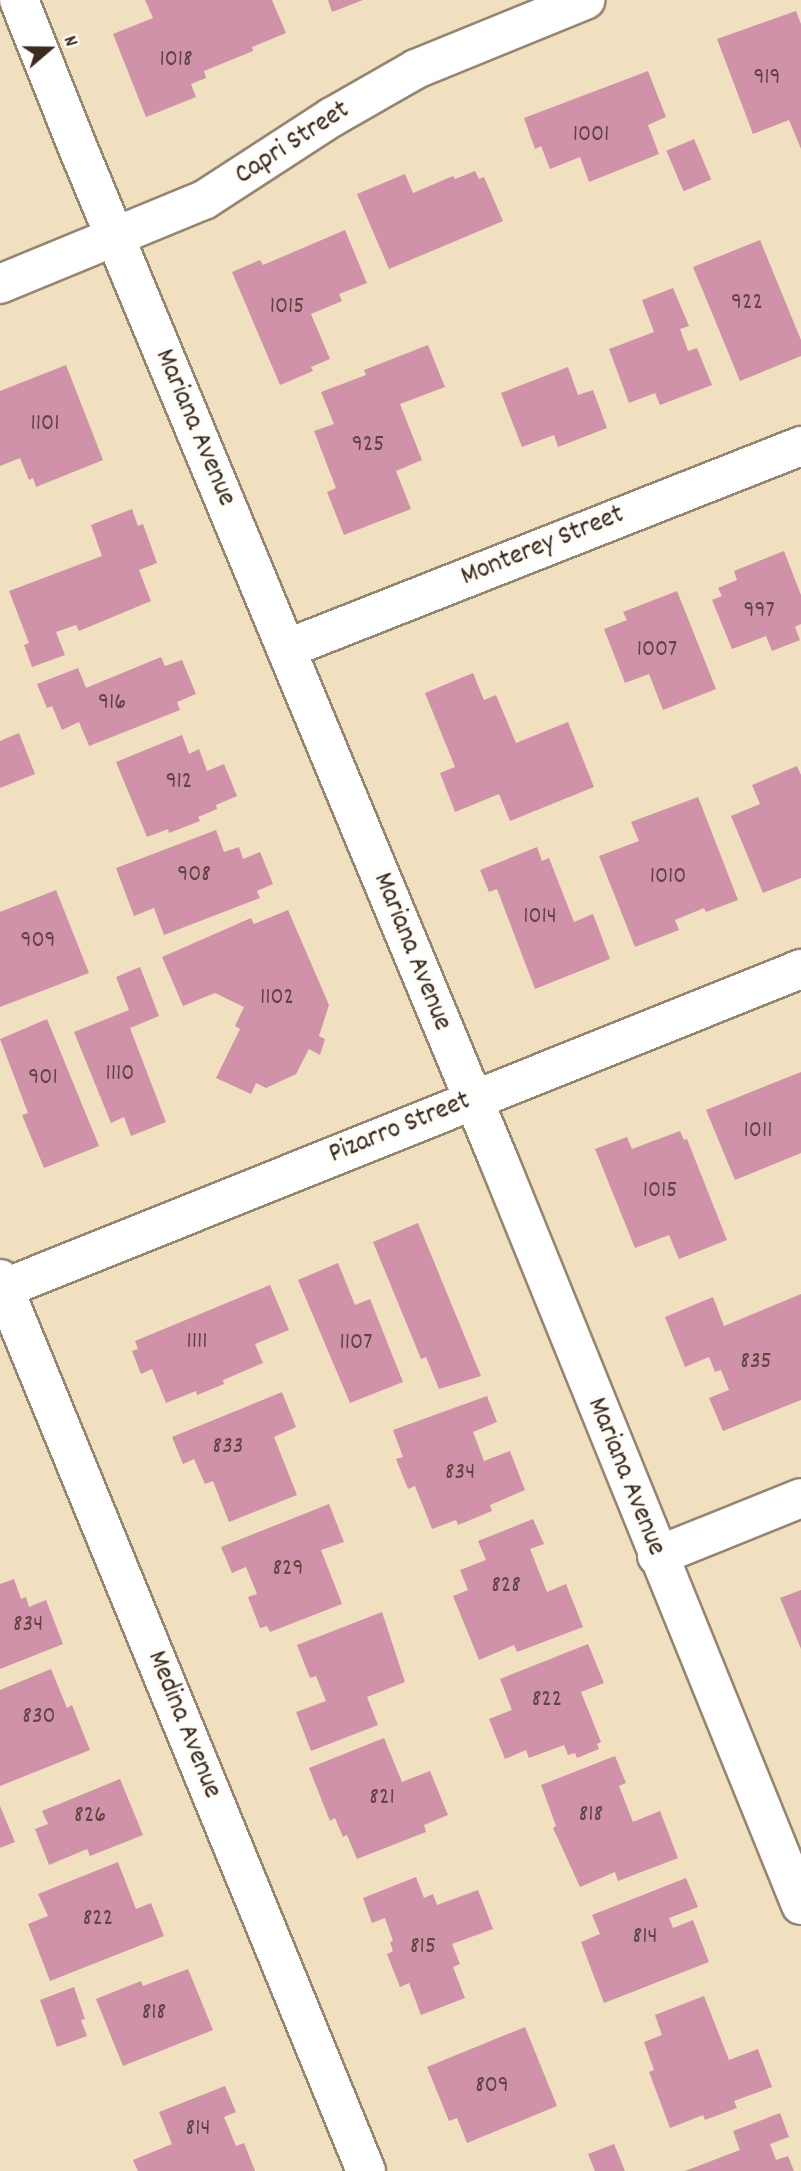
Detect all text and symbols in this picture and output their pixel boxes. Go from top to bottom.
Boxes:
north arrow [14,14,84,84]
text: N [55,33,83,51]
house number: 1018 [159,47,193,75]
house number: 919 [753,65,781,93]
street label: Capri Street [229,95,357,193]
house number: 1001 [573,122,609,150]
house number: 922 [731,290,763,318]
house number: 1015 [270,294,304,322]
street label: Mariana Avenue [146,344,242,512]
house number: 1101 [31,411,59,439]
house number: 925 [352,432,384,460]
street label: Monterey Street [457,499,629,595]
house number: 997 [743,598,775,626]
house number: 1007 [637,637,677,665]
house number: 916 [98,690,126,718]
house number: 912 [166,769,192,797]
house number: 908 [177,862,211,890]
house number: 1010 [650,864,686,892]
street label: Mariana Avenue [364,868,458,1036]
house number: 1014 [523,904,557,932]
house number: 909 [20,928,56,956]
house number: 1102 [260,985,294,1013]
house number: 1110 [106,1061,134,1089]
house number: 901 [28,1065,58,1093]
street label: Pizarro Street [324,1085,476,1173]
house number: 1011 [744,1118,772,1146]
house number: 1015 [643,1178,677,1206]
house number: 1111 [186,1329,208,1357]
house number: 1107 [340,1330,372,1358]
house number: 835 [740,1349,772,1377]
street label: Mariana Avenue [578,1393,672,1561]
house number: 833 [213,1434,243,1462]
house number: 834 [445,1460,475,1488]
house number: 829 [272,1556,304,1584]
house number: 828 [491,1573,521,1601]
house number: 834 [13,1612,43,1640]
street label: Medina Avenue [138,1646,228,1804]
house number: 822 [532,1687,562,1715]
house number: 830 [22,1704,56,1732]
house number: 821 [369,1785,395,1813]
house number: 818 [579,1802,603,1830]
house number: 826 [74,1803,106,1831]
house number: 822 [83,1906,113,1934]
house number: 814 [633,1924,657,1952]
house number: 815 [410,1934,436,1962]
house number: 818 [142,2000,166,2028]
house number: 809 [475,2073,509,2101]
house number: 814 [186,2116,210,2144]

